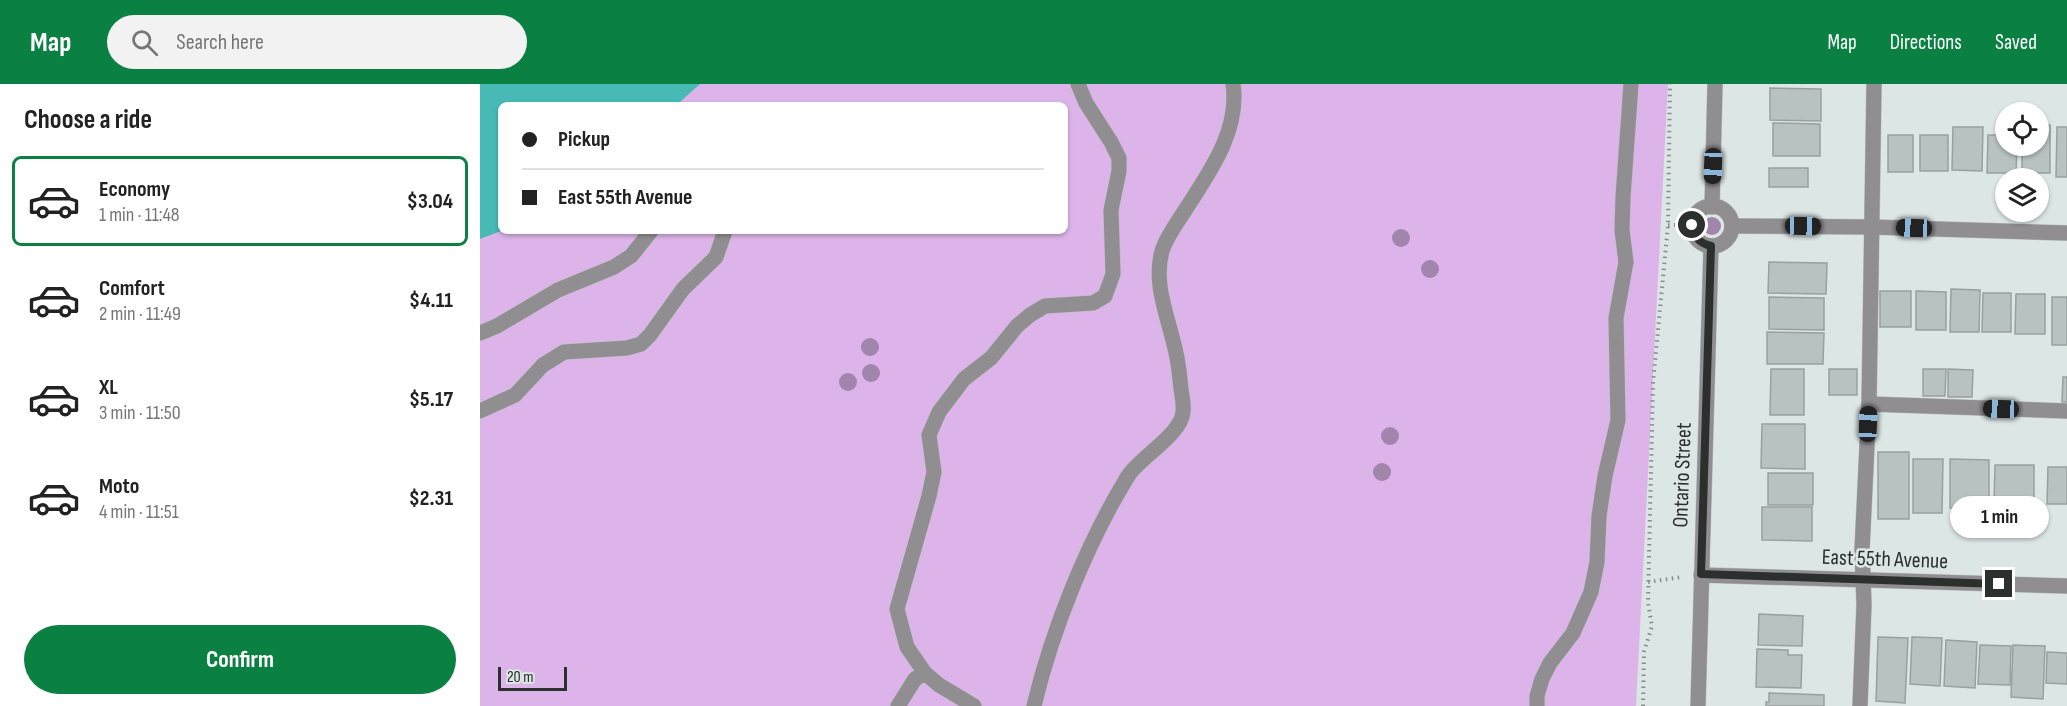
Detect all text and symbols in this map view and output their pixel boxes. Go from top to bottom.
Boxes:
search box [107,15,527,69]
text: Map [30,26,71,59]
icon: search [128,26,161,59]
text: Search here [176,29,264,56]
text: Map [1827,30,1857,55]
text: Directions [1890,30,1962,55]
text: Saved [1995,30,2037,55]
map controls [1995,102,2049,222]
button: locate [1995,102,2049,156]
text: Choose a ride [24,104,152,136]
text: Pickup [558,126,610,153]
car [1703,148,1723,184]
button: layers [1995,168,2049,222]
icon: car [27,174,81,228]
text: Economy [99,176,170,203]
text: East 55th Avenue [558,184,692,211]
text: $3.04 [407,188,453,215]
text: 1 min · 11:48 [99,203,180,227]
route start [1678,211,1705,238]
car [1785,217,1821,235]
car [1896,218,1932,238]
icon: car [27,273,81,327]
text: Comfort [99,275,165,302]
text: $4.11 [409,287,453,314]
text: 2 min · 11:49 [99,302,181,326]
icon: car [27,372,81,426]
text: XL [99,374,118,401]
text: $5.17 [409,386,453,413]
car [1983,399,2019,419]
text: 3 min · 11:50 [99,401,181,425]
car [1858,406,1878,442]
street label: Ontario Street [1667,422,1698,528]
icon: car [27,471,81,525]
text: Moto [99,473,139,500]
text: $2.31 [409,485,453,512]
callout: 1 min [1950,497,2048,539]
text: 4 min · 11:51 [99,500,179,524]
text: 1 min [1981,505,2018,529]
street label: East 55th Avenue [1821,544,1949,575]
route end [1985,570,2012,597]
button: Confirm [24,625,456,694]
scale bar [498,664,567,692]
text: 20 m [507,668,534,687]

